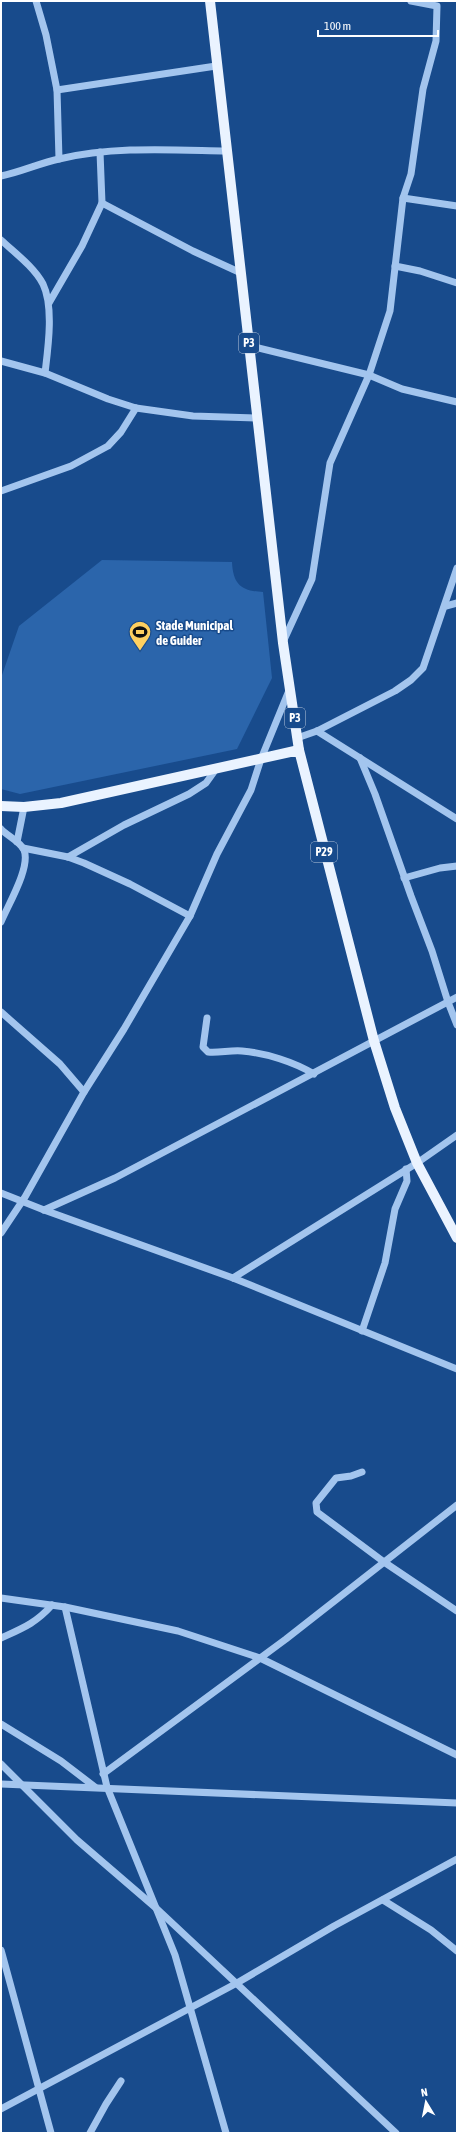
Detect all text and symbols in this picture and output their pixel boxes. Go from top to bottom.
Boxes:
scale bar [318,12,438,38]
text: 100 m [324,19,351,33]
road number: P3 [239,333,259,353]
place label: Stade Municipal de Guider [156,618,233,648]
sports icon: Stade Municipal de Guider [127,619,153,652]
road number: P3 [285,708,305,728]
road number: P29 [311,842,337,862]
north arrow [406,2082,446,2122]
text: N [420,2086,429,2099]

